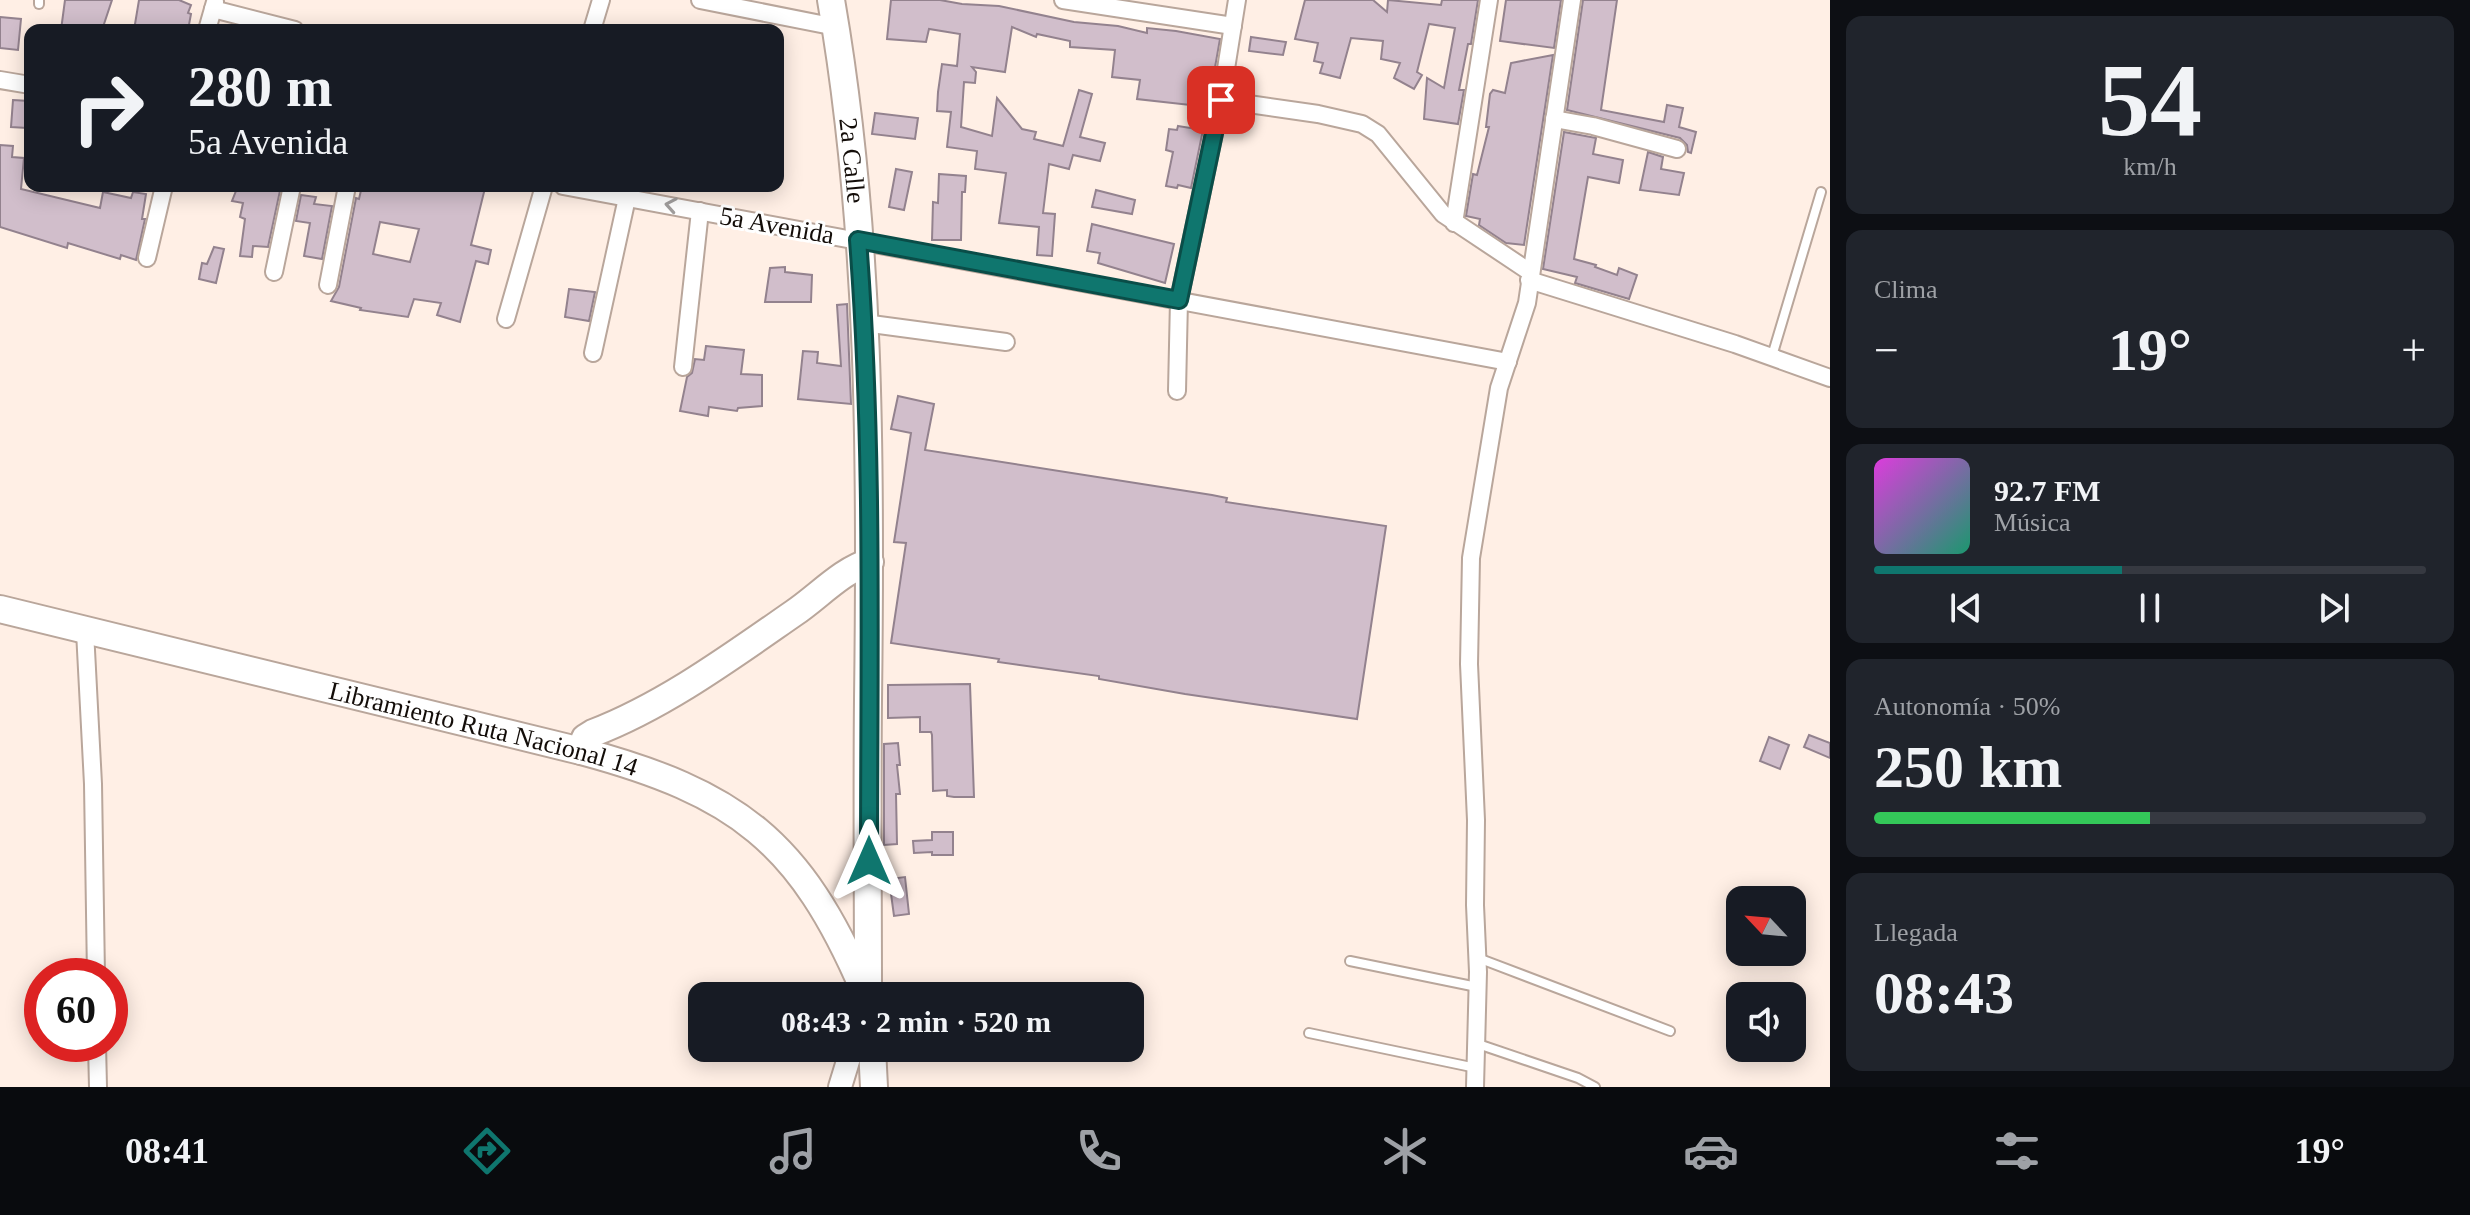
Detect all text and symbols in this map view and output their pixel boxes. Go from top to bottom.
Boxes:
text: 54 [2098,42,2202,157]
icon: right [56,56,160,160]
text: 280 m [188,56,333,118]
pin [1187,66,1255,134]
icon: arrive [1199,78,1243,122]
street label: 2a Calle [833,116,871,205]
text: 5a Avenida [188,122,348,162]
text: km/h [2123,152,2177,181]
one-way arrow [664,198,677,215]
street label: 5a Avenida [717,201,837,250]
text: Clima [1874,275,1938,304]
text: 19° [2108,317,2192,383]
text: − [1874,326,1899,375]
text: + [2401,326,2426,375]
text: 92.7 FM [1994,474,2101,507]
text: Música [1994,508,2071,537]
icon: previous [1944,586,1988,630]
icon: pause [2128,586,2172,630]
icon: next [2312,586,2356,630]
street label: Libramiento Ruta Nacional 14 [326,676,641,782]
text: Autonomía · 50% [1874,692,2060,721]
text: 250 km [1874,734,2062,800]
position arrow [827,819,911,903]
north arrow [1726,886,1806,966]
map controls [1726,886,1806,1062]
text: Llegada [1874,918,1958,947]
speed limit sign: 60 [24,958,128,1062]
text: 08:43 [1874,960,2014,1026]
button: sound [1726,982,1806,1062]
text: 08:43 · 2 min · 520 m [781,1005,1051,1038]
icon: directions [459,1123,515,1179]
icon: music [765,1123,821,1179]
icon: phone [1071,1123,1127,1179]
icon: climate [1377,1123,1433,1179]
icon: car [1683,1123,1739,1179]
icon: filters [1989,1123,2045,1179]
text: 08:41 [125,1131,209,1171]
text: 19° [2295,1131,2345,1171]

